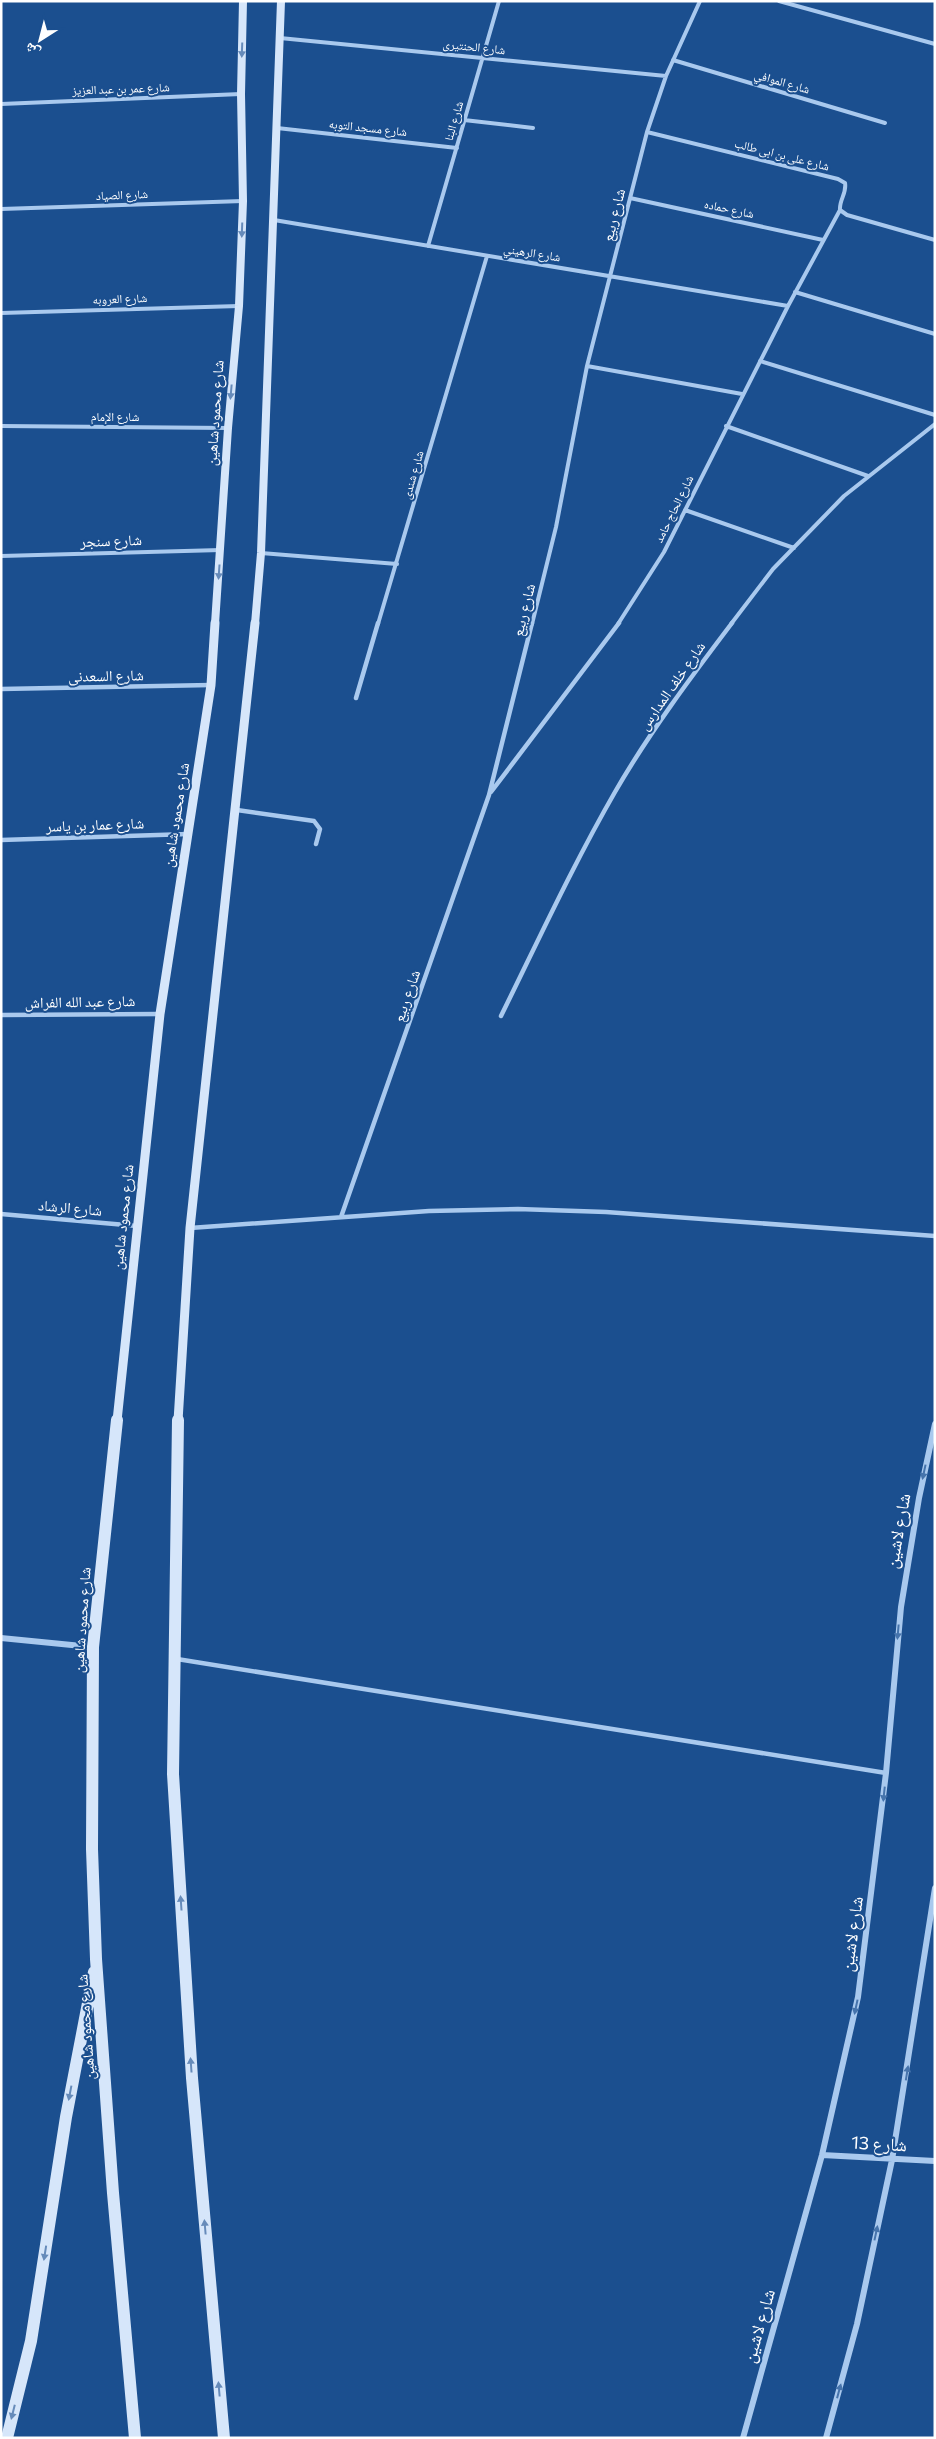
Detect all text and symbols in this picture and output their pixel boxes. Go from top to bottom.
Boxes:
north arrow [15,15,65,65]
street label: شارع الحنتيرى [442,36,506,58]
text: ش [21,39,44,62]
one-way arrow [238,42,246,58]
street label: شارع الموافي [752,66,812,100]
street label: شارع عمر بن عبد العزيز [71,79,170,99]
street label: شارع البنا [441,99,467,143]
street label: شارع مسجد التوبه [328,116,408,140]
street label: شارع على بن ابى طالب [733,135,831,175]
street label: شارع الصياد [96,186,148,204]
street label: شارع ربيع [598,186,630,244]
street label: شارع حماده [703,196,756,222]
one-way arrow [238,222,246,238]
street label: شارع الرهيني [502,241,562,267]
street label: شارع العروبه [92,290,148,308]
street label: شارع محمود شاهين [201,359,229,467]
one-way arrow [227,384,235,400]
street label: شارع الإمام [91,409,139,425]
street label: شارع شندى [398,449,428,501]
street label: شارع الحاج حامد [651,472,697,545]
street label: شارع سنجر [79,530,142,552]
one-way arrow [215,564,223,580]
street label: شارع ربيع [508,581,540,639]
street label: شارع خلف المدارس [634,637,710,734]
street label: شارع السعدنى [68,665,144,687]
street label: شارع محمود شاهين [158,761,194,869]
street label: شارع عمار بن ياسر [45,813,145,837]
street label: شارع ربيع [389,967,425,1025]
street label: شارع عبد الله الفراش [24,991,136,1013]
street label: شارع محمود شاهين [108,1163,138,1271]
street label: شارع الرشاد [37,1195,103,1221]
one-way arrow [920,1464,928,1479]
street label: شارع لاشين [880,1492,915,1570]
street label: شارع محمود شاهين [68,1566,96,1674]
one-way arrow [894,1624,902,1640]
one-way arrow [880,1786,888,1802]
one-way arrow [177,1895,185,1911]
street label: شارع لاشين [835,1895,868,1973]
street label: شارع محمود شاهين [72,1973,100,2081]
one-way arrow [852,2000,860,2015]
one-way arrow [187,2057,195,2073]
one-way arrow [903,2065,911,2081]
one-way arrow [66,2085,74,2101]
street label: شارع 13 [851,2131,907,2156]
one-way arrow [201,2219,209,2235]
one-way arrow [873,2224,881,2240]
one-way arrow [40,2245,48,2261]
street label: شارع لاشين [737,2286,780,2365]
one-way arrow [215,2381,223,2397]
one-way arrow [835,2383,843,2398]
one-way arrow [9,2405,17,2420]

